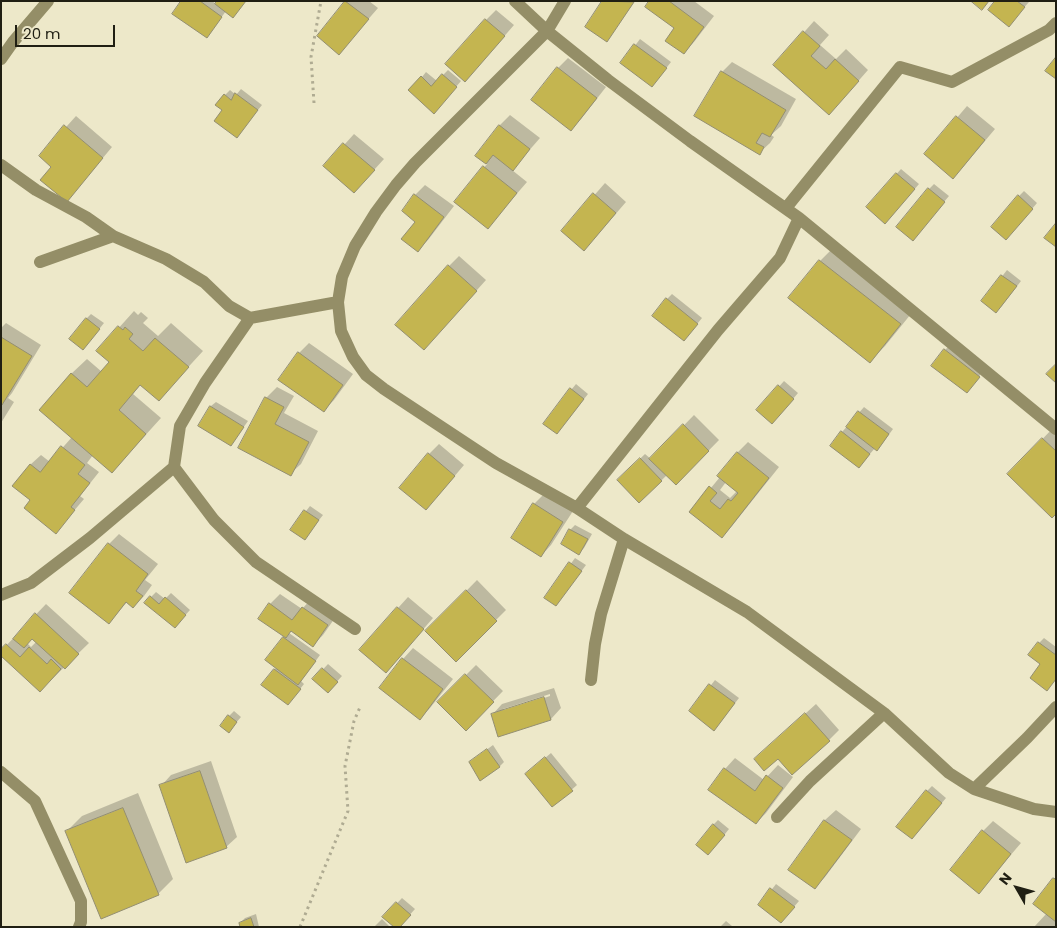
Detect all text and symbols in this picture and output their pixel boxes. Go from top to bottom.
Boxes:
scale bar [18,15,118,47]
text: 20 m [23,23,61,44]
north arrow [992,863,1042,913]
text: N [994,868,1016,889]

